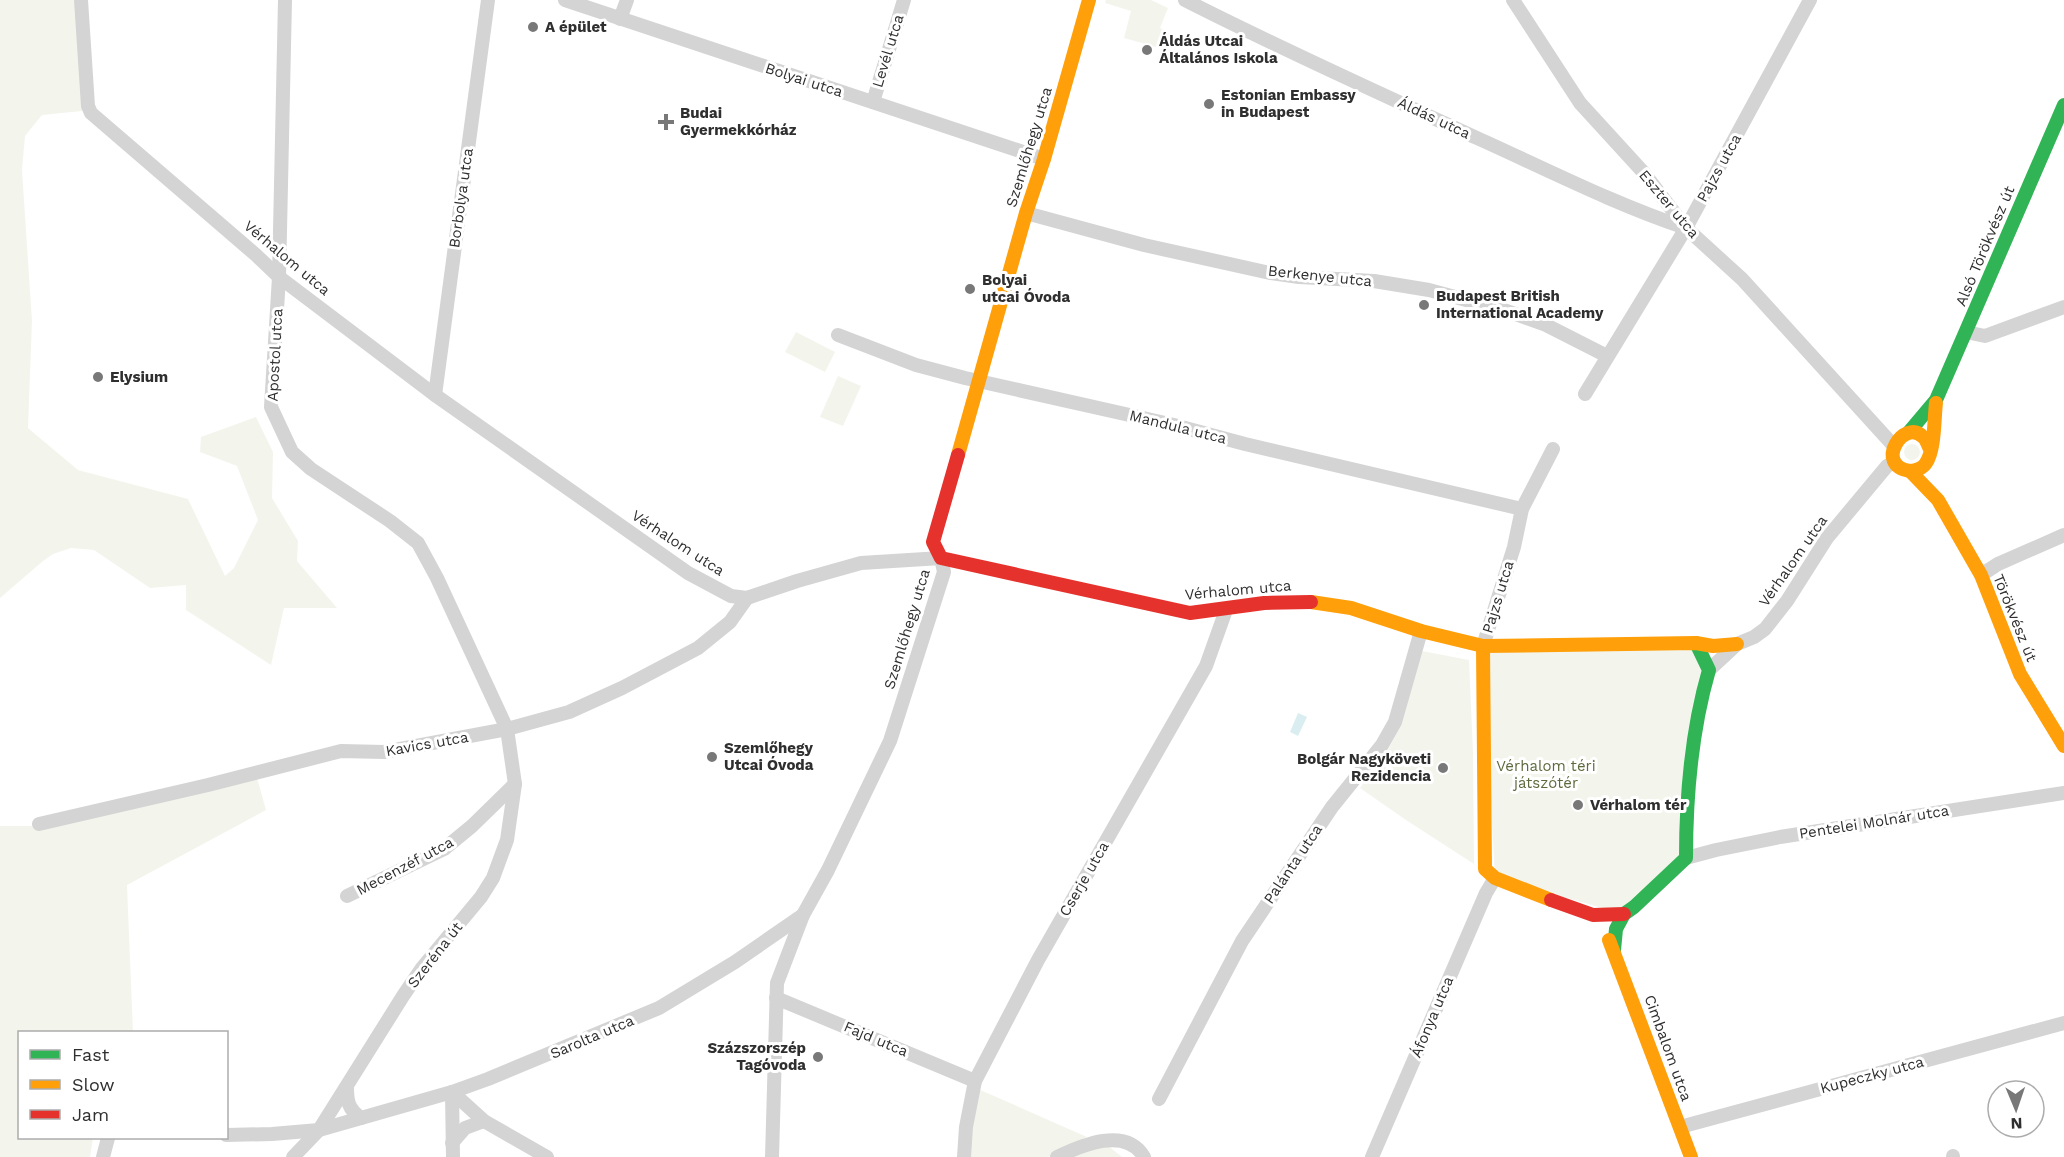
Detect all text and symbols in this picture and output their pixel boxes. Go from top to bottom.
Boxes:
street label: Levél utca [868,12,908,90]
place label: A épület [545,18,607,36]
marker: A épület [526,20,540,34]
place label: Áldás Utcai Általános Iskola [1159,32,1278,67]
marker: Áldás Utcai Általános Iskola [1140,43,1154,57]
street label: Bolyai utca [763,59,846,101]
street label: Szemlőhegy utca [1002,84,1056,209]
place label: Estonian Embassy in Budapest [1221,86,1356,121]
street label: Áldás utca [1395,93,1474,143]
marker: Estonian Embassy in Budapest [1202,97,1216,111]
place label: Budai Gyermekkórház [680,104,797,139]
marker: Budai Gyermekkórház [657,113,675,131]
street label: Pajzs utca [1693,130,1745,205]
street label: Borbolya utca [445,146,477,249]
street label: Eszter utca [1635,166,1703,242]
street label: Alsó Törökvész út [1952,182,2019,309]
street label: Vérhalom utca [240,217,334,300]
street label: Berkenye utca [1267,262,1373,290]
place label: Bolyai utcai Óvoda [982,271,1070,306]
marker: Bolyai utcai Óvoda [963,282,977,296]
place label: Budapest British International Academy [1436,287,1604,322]
marker: Budapest British International Academy [1417,298,1431,312]
street label: Apostol utca [264,308,286,402]
place label: Elysium [110,368,168,386]
marker: Elysium [91,370,105,384]
street label: Mandula utca [1128,406,1229,448]
street label: Vérhalom utca [628,506,728,580]
street label: Vérhalom utca [1755,512,1831,610]
street label: Pajzs utca [1478,558,1518,636]
street label: Szemlőhegy utca [880,566,934,691]
street label: Törökvész út [1989,572,2041,665]
street label: Vérhalom utca [1184,576,1293,604]
street label: Kavics utca [384,728,470,760]
place label: Szemlőhegy Utcai Óvoda [724,739,814,774]
marker: Szemlőhegy Utcai Óvoda [705,750,719,764]
place label: Bolgár Nagyköveti Rezidencia [1297,750,1431,785]
park label: Vérhalom téri játszótér [1496,757,1596,792]
marker: Bolgár Nagyköveti Rezidencia [1436,761,1450,775]
place label: Vérhalom tér [1590,796,1687,814]
marker: Vérhalom tér [1571,798,1585,812]
street label: Pentelei Molnár utca [1798,801,1951,843]
street label: Palánta utca [1260,820,1326,907]
street label: Mecenzéf utca [354,833,457,899]
street label: Cserje utca [1055,838,1113,920]
street label: Szeréna út [404,918,467,992]
street label: Áfonya utca [1407,973,1457,1060]
street label: Cimbalom utca [1640,992,1696,1104]
street label: Sarolta utca [547,1011,637,1063]
street label: Fajd utca [841,1017,911,1061]
legend [18,1031,228,1139]
place label: Százszorszép Tagóvoda [707,1039,806,1074]
text: Fast [72,1044,110,1065]
marker: Százszorszép Tagóvoda [811,1050,825,1064]
street label: Kupeczky utca [1818,1052,1926,1097]
text: Slow [72,1074,115,1095]
north arrow [1986,1079,2046,1139]
text: Jam [72,1104,109,1125]
text: N [2010,1114,2023,1133]

